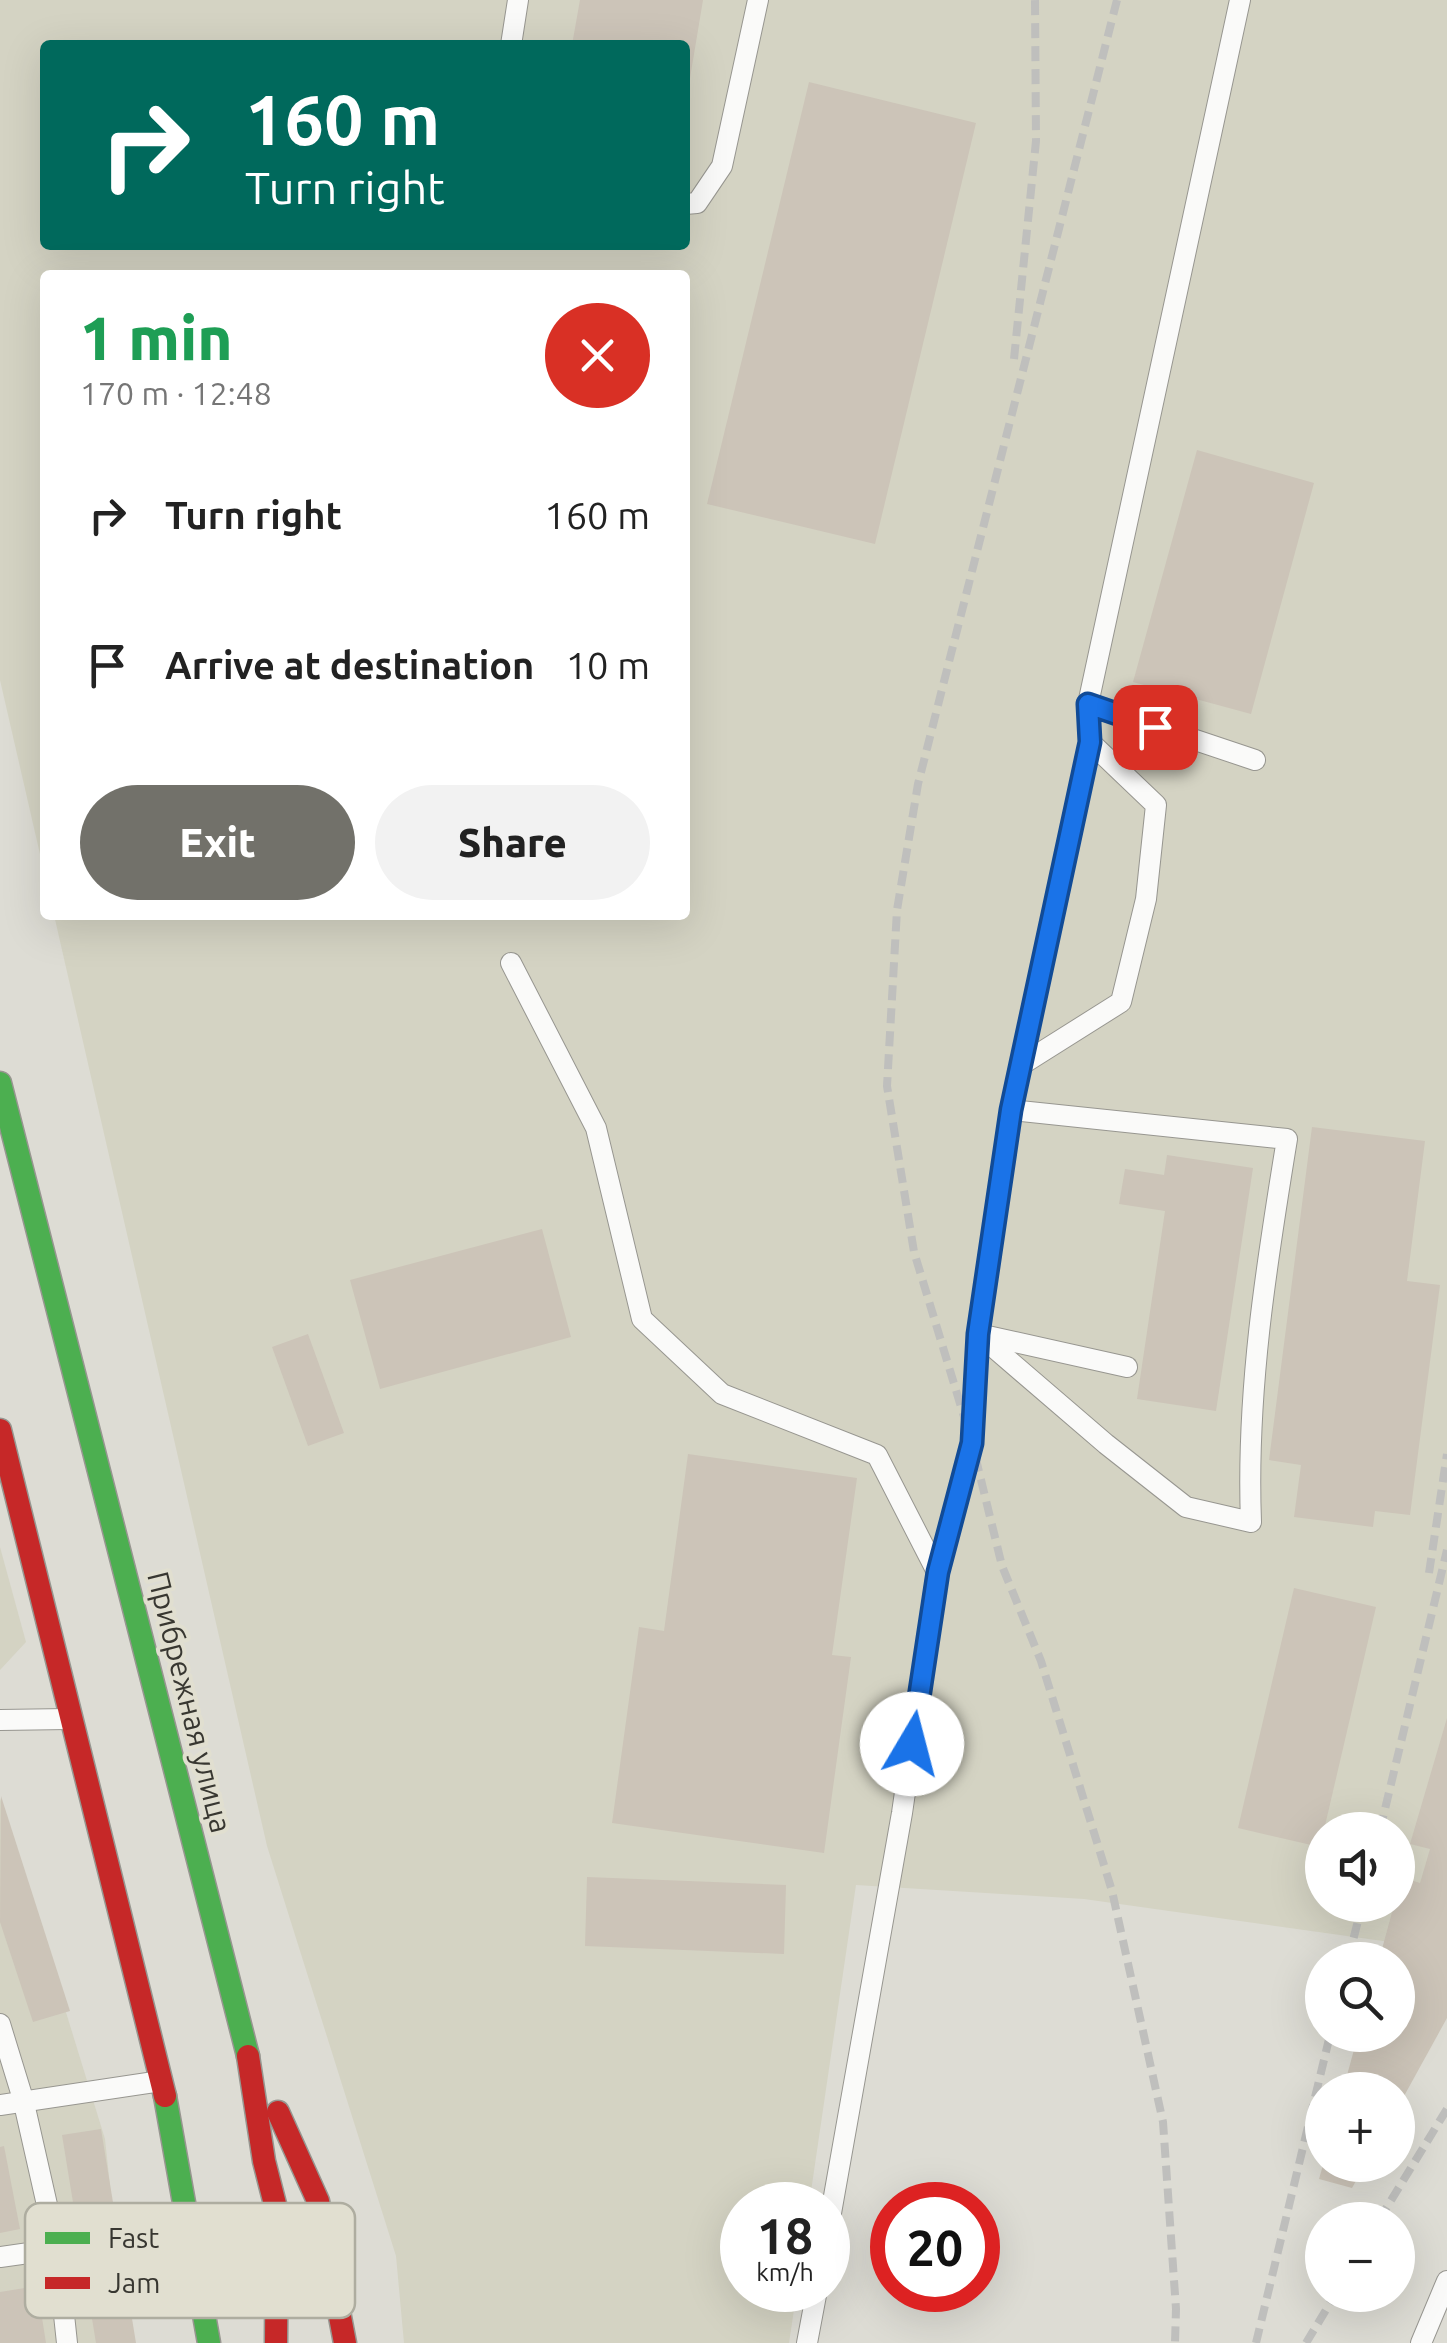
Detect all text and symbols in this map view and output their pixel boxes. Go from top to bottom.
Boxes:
icon: right [80,80,210,210]
text: 160 m [245,80,440,158]
text: Turn right [245,162,445,213]
button: close [545,303,650,408]
text: 1 min [80,304,233,371]
text: 170 m · 12:48 [80,375,272,411]
icon: right [80,488,135,543]
text: Turn right [165,494,342,536]
text: 160 m [544,494,650,536]
icon: arrive [80,638,135,693]
text: Arrive at destination [165,644,534,686]
text: 10 m [566,644,650,686]
pin [1113,685,1198,770]
icon: arrive [1128,700,1183,755]
button: Exit [80,785,355,900]
button: Share [375,785,650,900]
street label: Прибрежная улица [141,1568,239,1836]
position arrow [860,1692,964,1796]
map controls [1305,1812,1415,2312]
button: sound [1305,1812,1415,1922]
button: search [1305,1942,1415,2052]
button: + [1305,2072,1415,2182]
speed limit sign: 20 [870,2182,1000,2312]
button: − [1305,2202,1415,2312]
legend [25,2203,355,2318]
text: 18 [757,2207,813,2263]
text: Fast [108,2222,159,2253]
text: km/h [756,2258,814,2286]
text: Jam [108,2267,160,2298]

